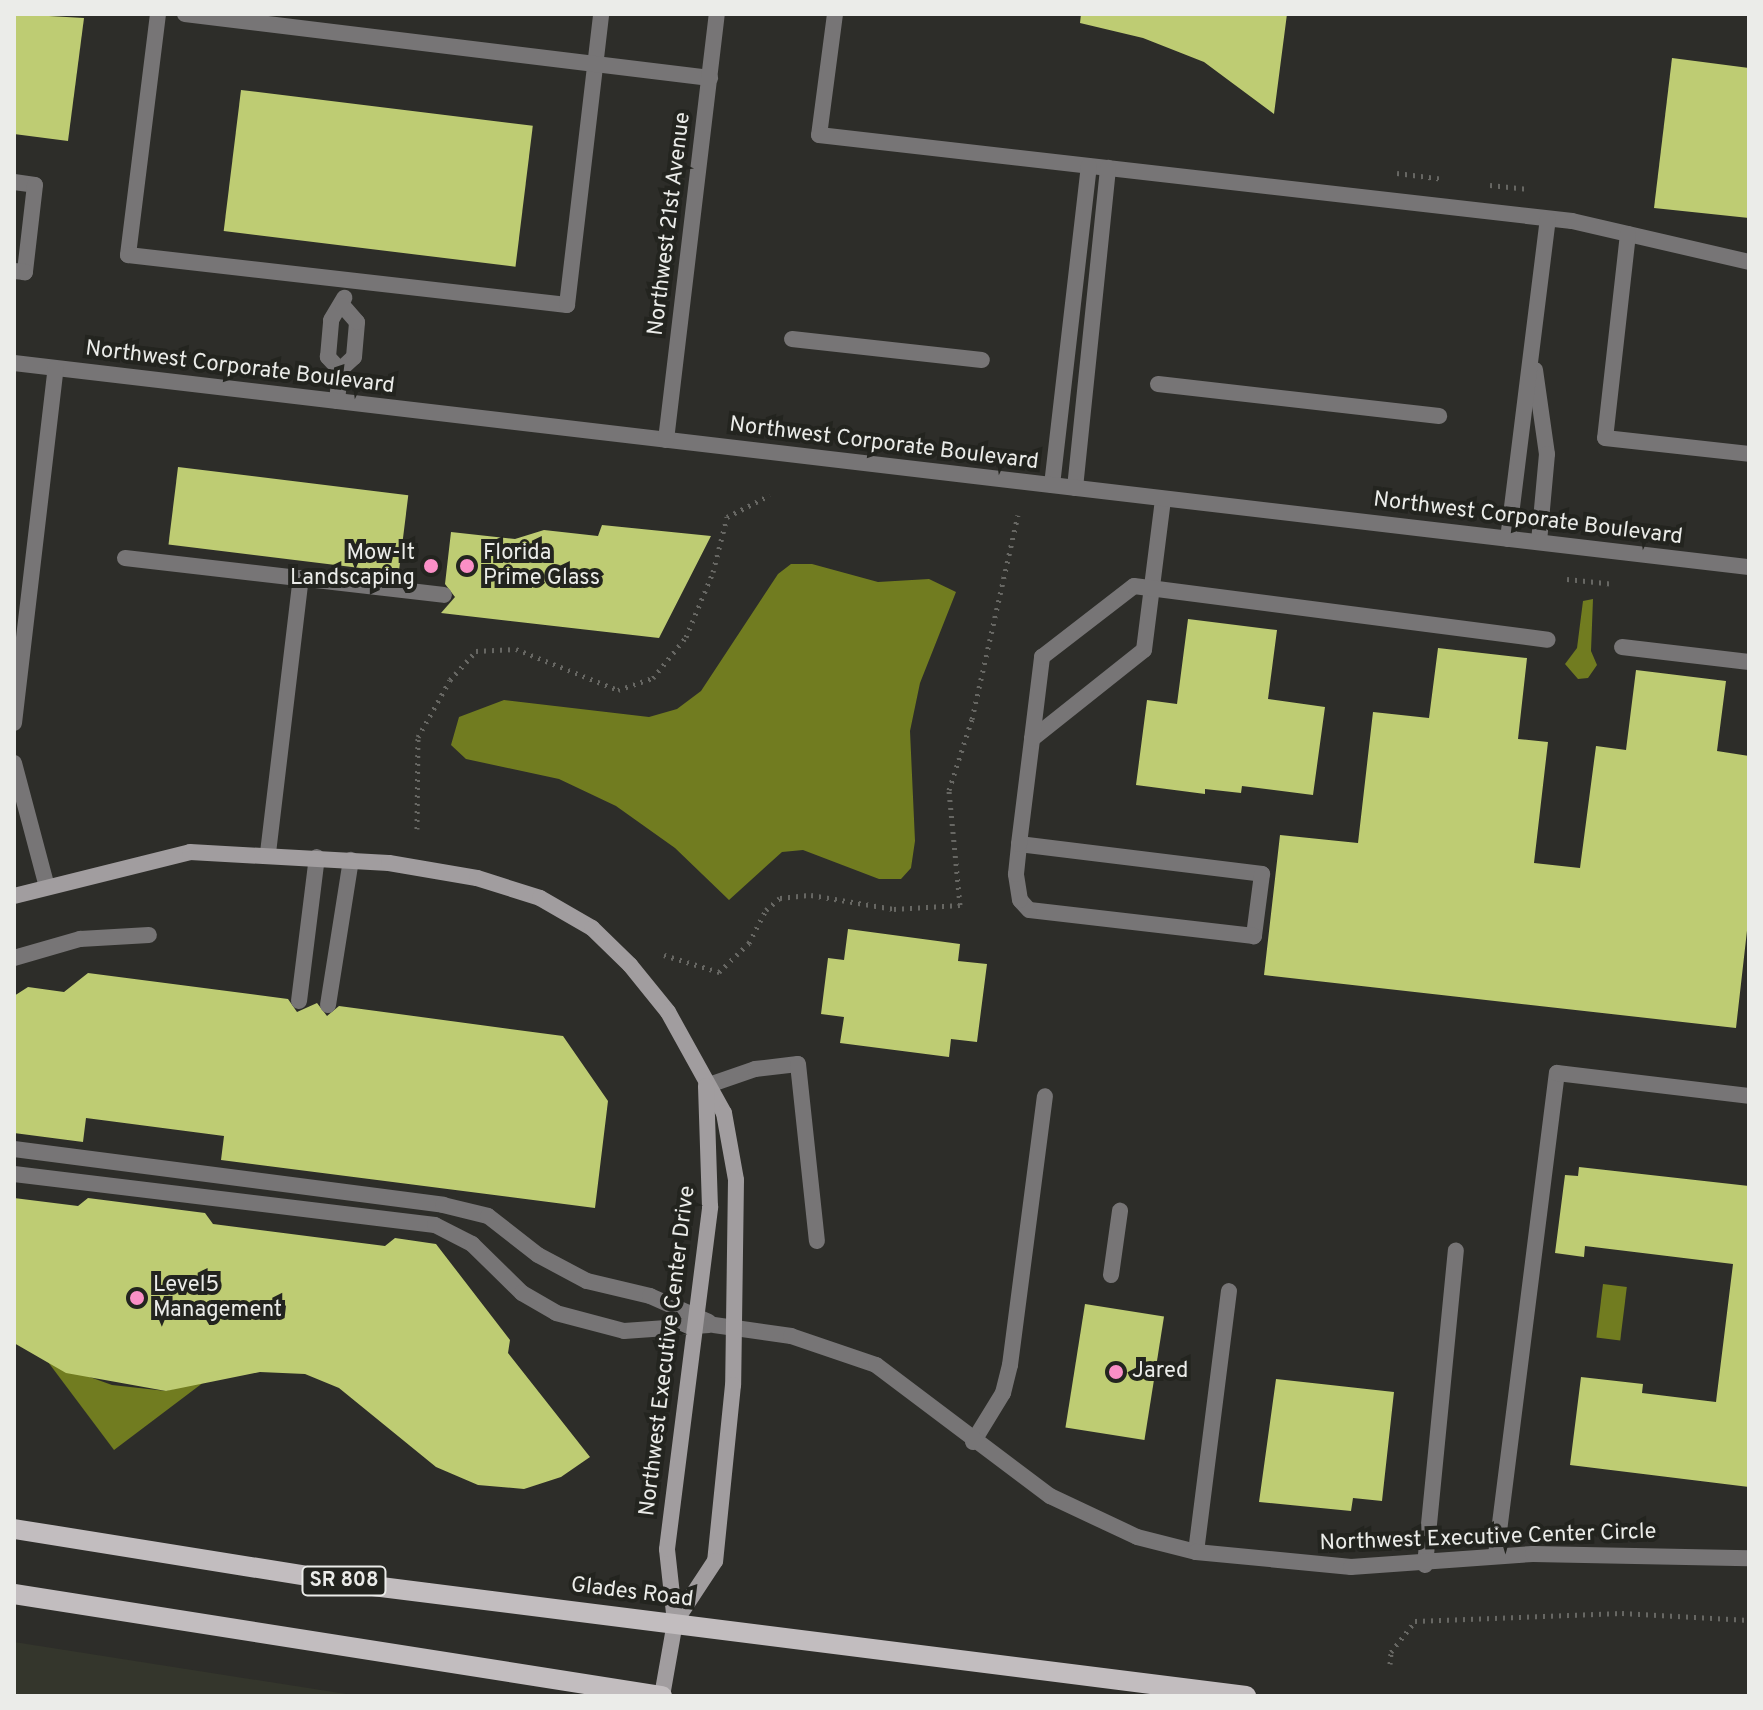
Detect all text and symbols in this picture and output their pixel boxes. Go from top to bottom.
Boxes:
street label: Northwest 21st Avenue [643,110,697,338]
street label: Northwest Corporate Boulevard [84,336,396,400]
street label: Northwest Corporate Boulevard [728,412,1040,476]
street label: Northwest Corporate Boulevard [1372,487,1684,551]
place label: Mow-It Landscaping [290,540,415,592]
place label: Florida Prime Glass [483,540,600,592]
marker: Mow-It Landscaping [422,557,440,575]
marker: Florida Prime Glass [458,557,476,575]
street label: Northwest Executive Center Drive [635,1184,701,1518]
place label: Level5 Management [153,1272,282,1324]
marker: Level5 Management [128,1289,146,1307]
place label: Jared [1132,1359,1188,1385]
marker: Jared [1107,1363,1125,1381]
street label: Northwest Executive Center Circle [1319,1519,1657,1557]
road number: SR 808 [300,1565,388,1597]
street label: Glades Road [569,1572,695,1614]

